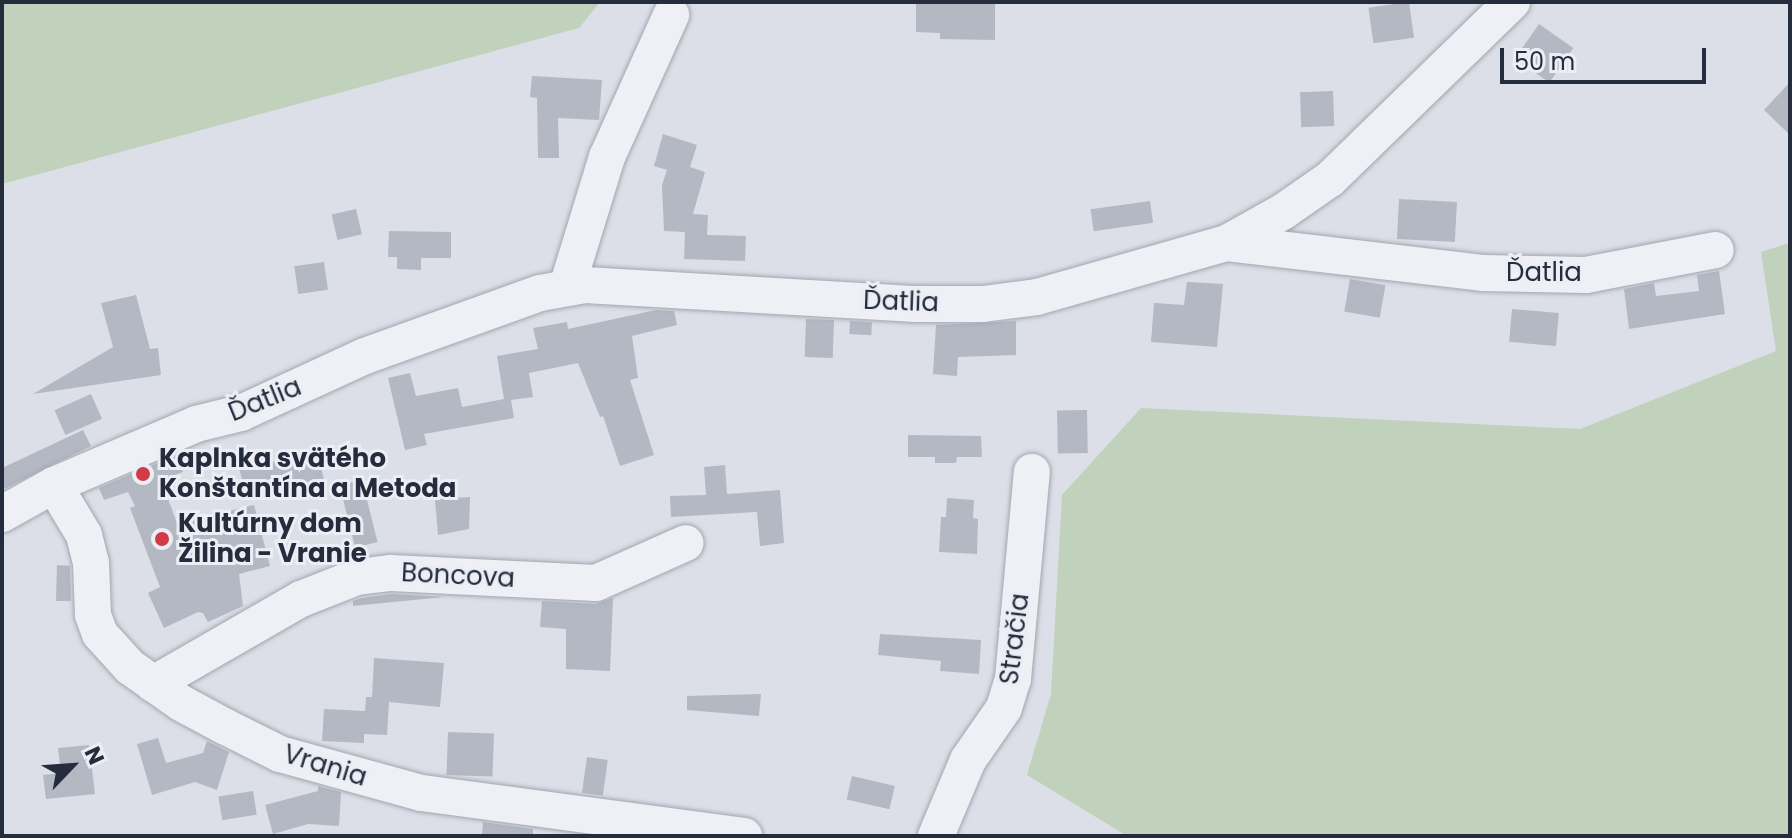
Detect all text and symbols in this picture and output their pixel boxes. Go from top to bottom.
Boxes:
scale bar [1504,32,1710,82]
text: 50 m [1514,45,1575,78]
street label: Ďatlia [1506,257,1582,289]
street label: Ďatlia [863,285,939,319]
street label: Ďatlia [224,371,306,429]
place label: Kaplnka svätého Konštantína a Metoda [159,443,457,504]
marker: Kaplnka svätého Konštantína a Metoda [134,465,152,483]
place label: Kultúrny dom Žilina - Vranie [178,508,367,570]
marker: Kultúrny dom Žilina - Vranie [153,530,171,548]
street label: Boncova [400,557,516,595]
street label: Stračia [994,592,1036,686]
north arrow [32,726,112,806]
street label: Vrania [280,739,370,793]
text: N [77,742,112,770]

